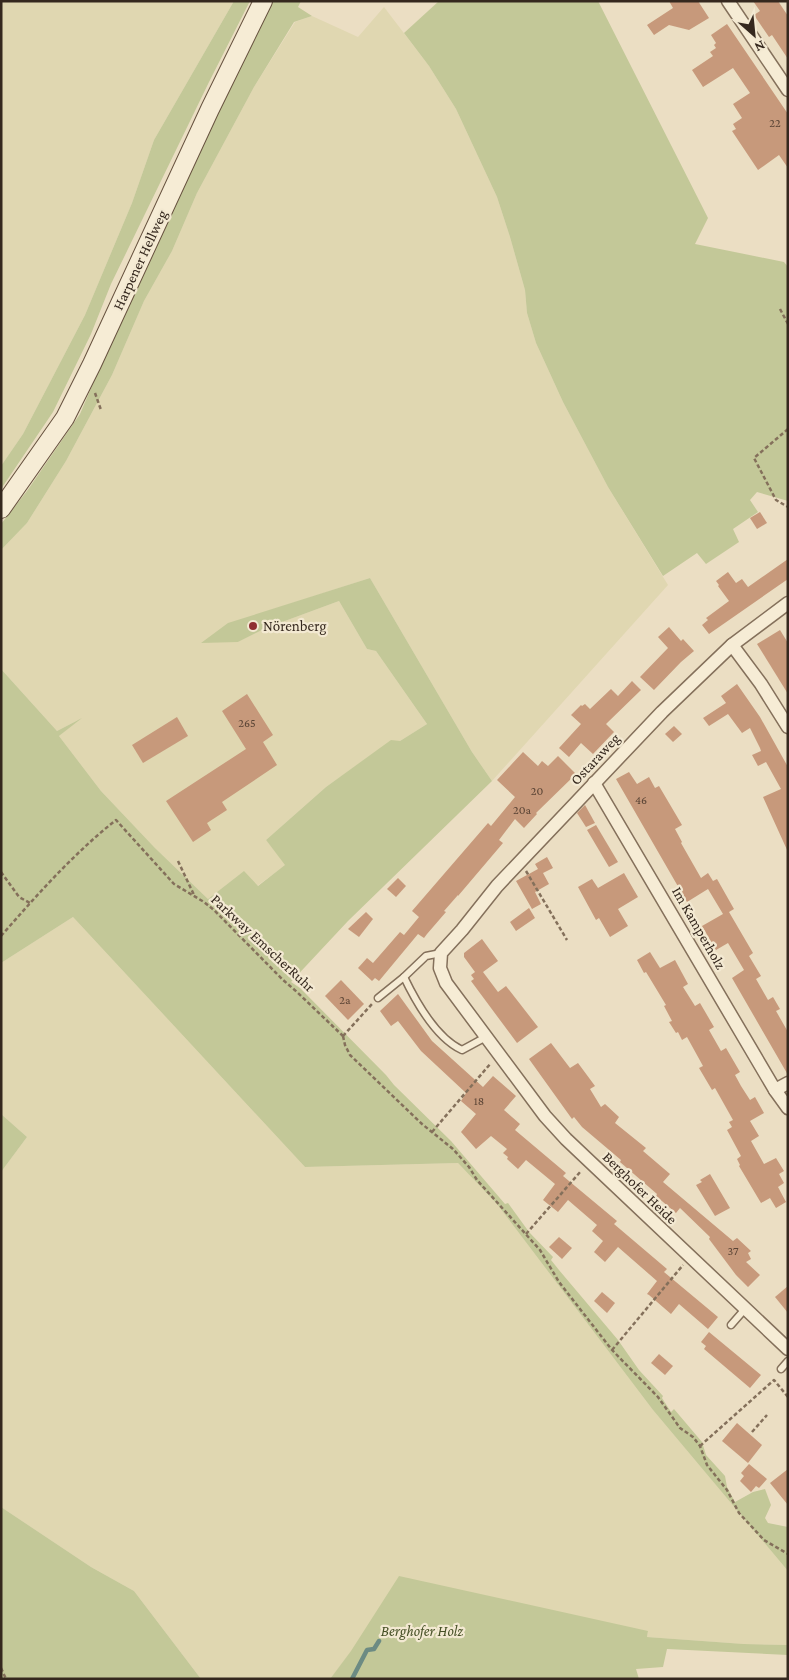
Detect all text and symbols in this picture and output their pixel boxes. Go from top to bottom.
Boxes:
north arrow [729,10,779,60]
text: N [752,37,768,56]
house number: 22 [769,116,781,130]
street label: Harpener Hellweg [110,207,171,313]
place label: Nörenberg [263,618,327,635]
marker: Nörenberg [247,620,259,632]
house number: 265 [238,716,256,730]
street label: Ostaraweg [567,730,624,789]
house number: 20 [531,784,543,798]
house number: 46 [635,793,647,807]
house number: 20a [513,803,531,817]
street label: Im Kamperholz [668,884,729,972]
street label: Parkway EmscherRuhr [207,891,319,996]
house number: 2a [339,993,351,1007]
house number: 18 [474,1094,484,1108]
street label: Berghofer Heide [599,1149,681,1228]
house number: 37 [727,1244,739,1258]
park label: Berghofer Holz [381,1623,463,1640]

